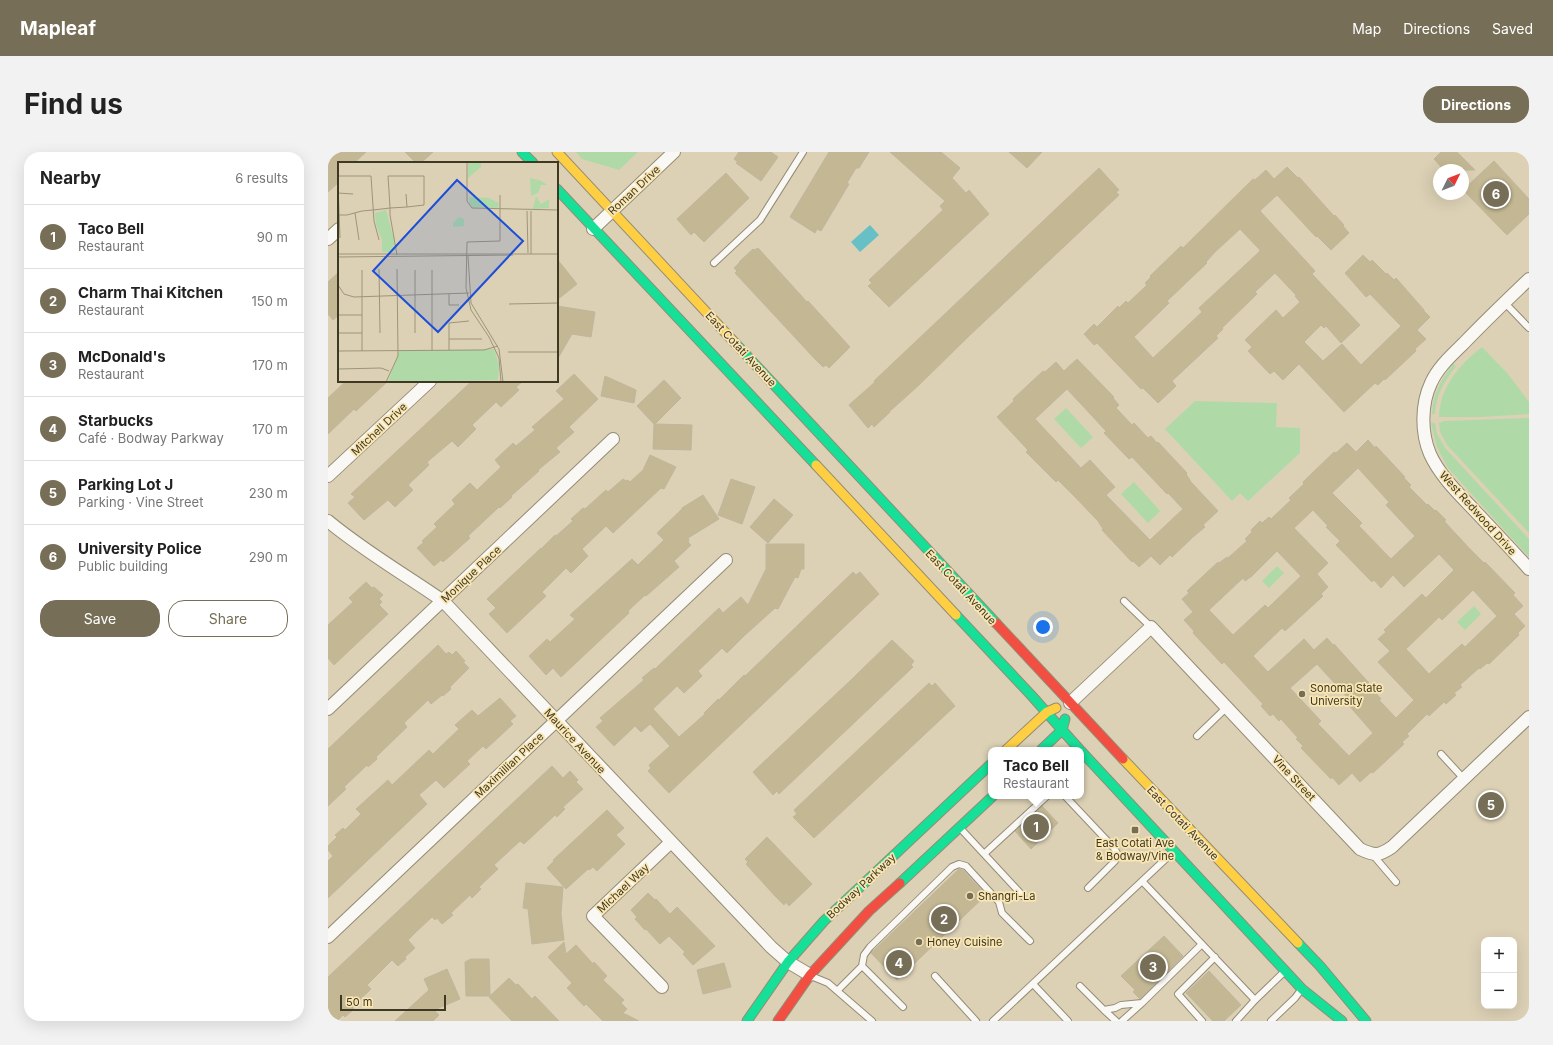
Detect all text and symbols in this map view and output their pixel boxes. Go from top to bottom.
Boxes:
text: Mapleaf [20,17,96,40]
text: Map [1352,20,1381,37]
text: Directions [1403,20,1470,37]
text: Saved [1492,20,1533,37]
button: Directions [1423,86,1529,123]
text: Find us [24,87,123,121]
inset map [338,162,558,382]
street label: Roman Drive [605,162,663,218]
north arrow [1433,164,1469,200]
text: Nearby [40,168,101,188]
text: 6 results [235,170,288,186]
pin: 6 [1483,179,1509,209]
text: Taco Bell [78,219,144,238]
text: 1 [50,229,56,245]
text: 90 m [257,229,288,245]
text: Restaurant [78,238,144,254]
text: Charm Thai Kitchen [78,283,223,302]
text: 2 [49,293,57,309]
text: 150 m [252,293,288,309]
text: Restaurant [78,302,144,318]
street label: East Cotati Avenue [703,308,779,390]
text: McDonald's [78,347,166,366]
text: 3 [49,357,57,373]
text: 170 m [252,357,288,373]
text: Restaurant [78,366,144,382]
street label: Mitchell Drive [348,400,410,458]
text: Starbucks [78,411,153,430]
text: 4 [49,421,57,437]
text: 170 m [252,421,288,437]
text: Café · Bodway Parkway [78,430,224,446]
street label: West Redwood Drive [1437,468,1519,558]
text: Parking Lot J [78,475,173,494]
text: 5 [49,485,57,501]
text: 230 m [249,485,288,501]
text: Parking · Vine Street [78,494,203,510]
text: University Police [78,539,202,558]
street label: Monique Place [438,543,504,605]
street label: East Cotati Avenue [923,546,999,628]
text: 6 [49,549,57,565]
text: 290 m [249,549,288,565]
text: Public building [78,558,168,574]
button: Save [40,600,160,637]
button: Share [168,600,288,637]
your location [1033,617,1053,637]
place label: Sonoma State University [1310,681,1382,708]
marker: Sonoma State University [1297,689,1307,699]
street label: Maurice Avenue [541,705,609,777]
street label: Maximillian Place [472,729,546,801]
popup [988,747,1084,799]
street label: Vine Street [1269,752,1319,804]
text: Taco Bell [1003,756,1069,775]
text: Restaurant [1003,775,1069,791]
street label: East Cotati Avenue [1144,783,1222,863]
pin: 5 [1478,790,1504,820]
pin: 1 [1023,812,1049,842]
marker: East Cotati Ave & Bodway/Vine [1130,825,1140,835]
place label: East Cotati Ave & Bodway/Vine [1096,836,1174,863]
street label: Bodway Parkway [823,850,899,922]
street label: Michael Way [594,860,652,916]
place label: Shangri-La [978,889,1035,903]
marker: Shangri-La [965,891,975,901]
pin: 2 [931,904,957,934]
place label: Honey Cuisine [927,935,1002,949]
marker: Honey Cuisine [914,937,924,947]
map controls [1481,937,1517,1009]
button: + [1481,937,1517,973]
pin: 4 [886,948,912,978]
pin: 3 [1140,952,1166,982]
button: − [1481,973,1517,1009]
scale bar [340,993,446,1012]
text: 50 m [346,995,372,1009]

